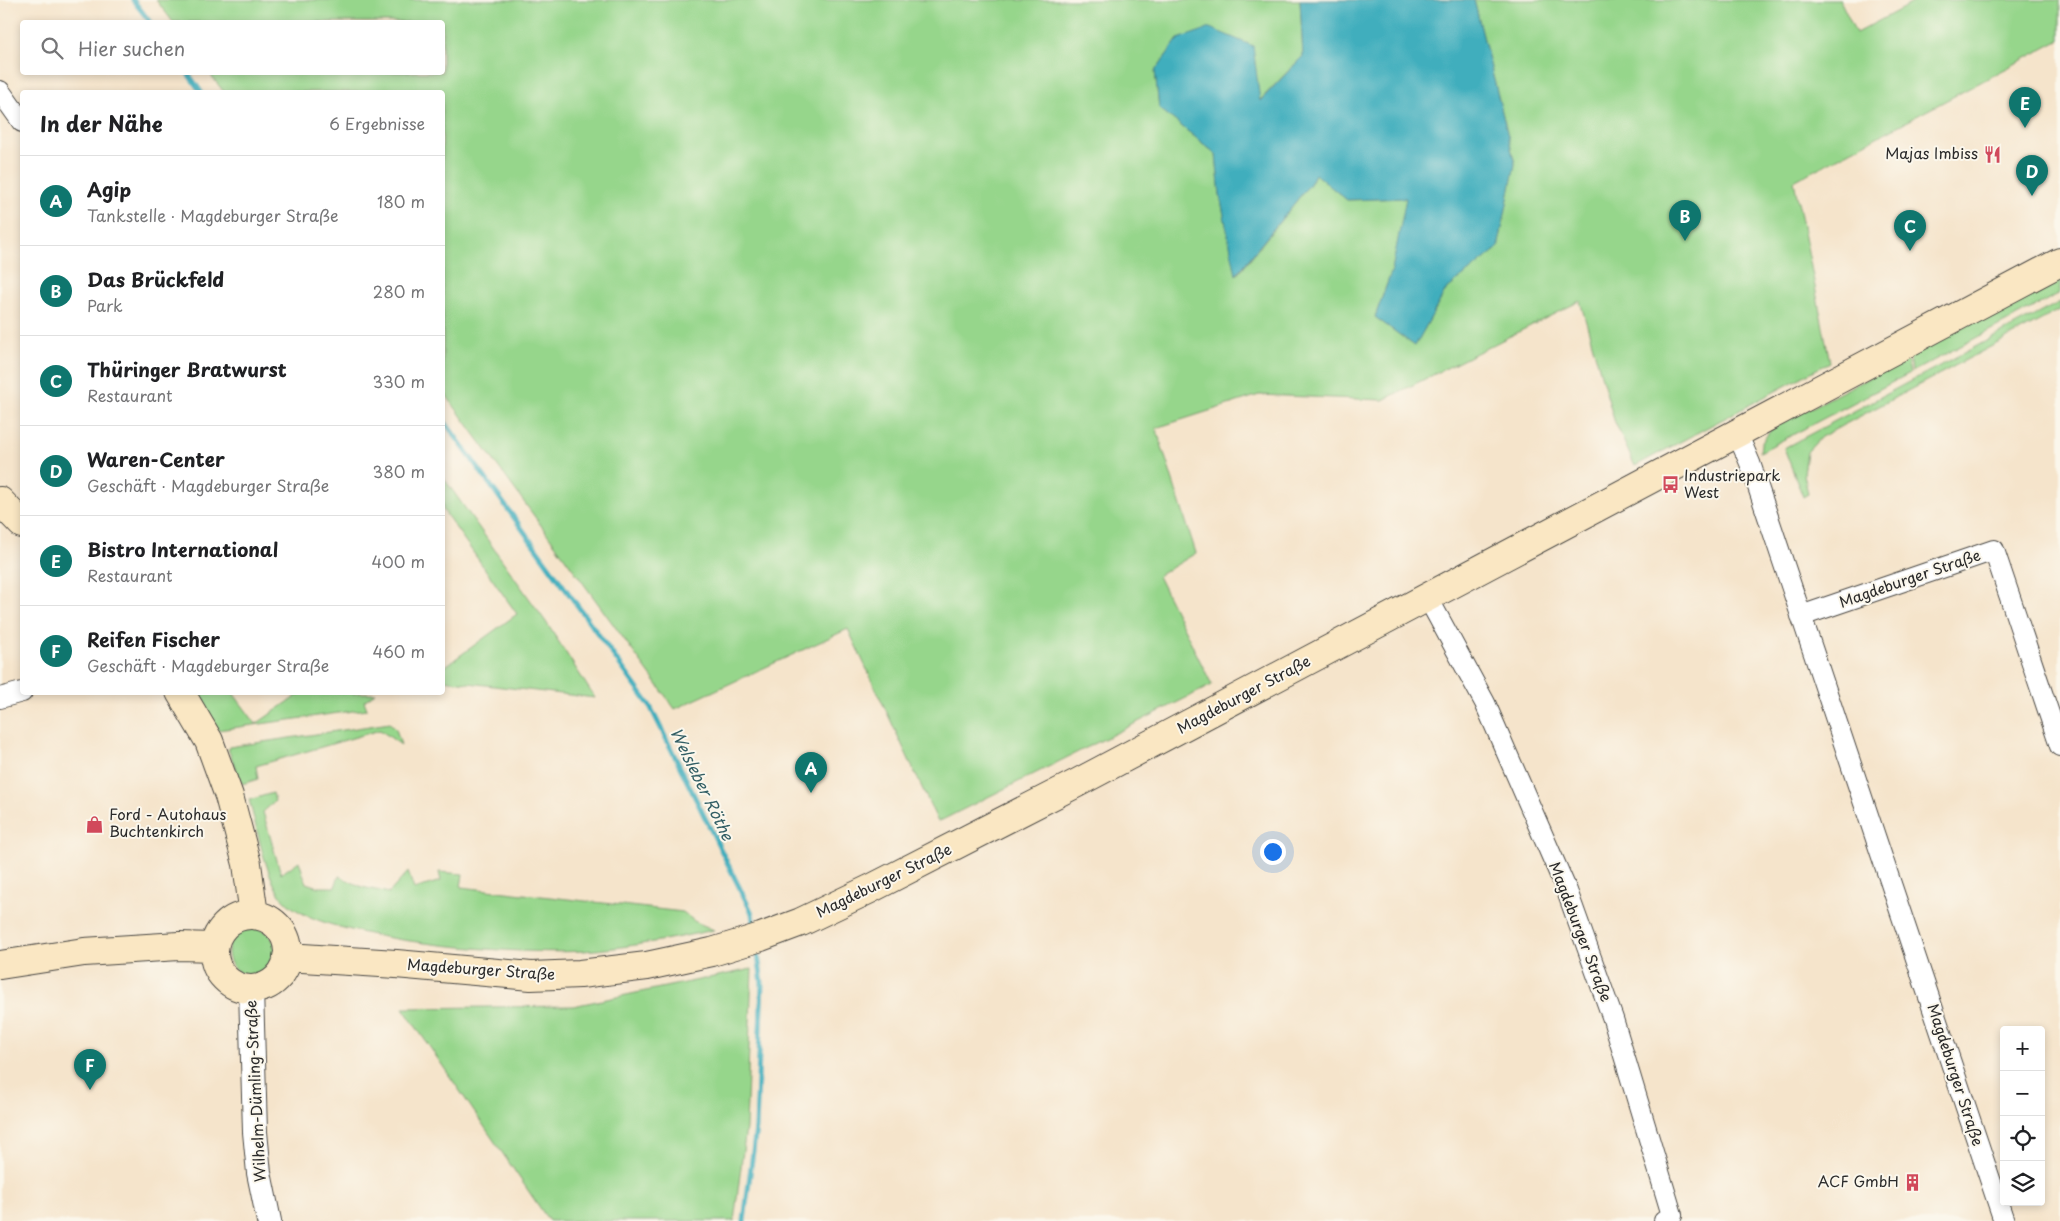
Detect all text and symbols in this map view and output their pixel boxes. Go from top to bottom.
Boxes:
search box [20,20,445,75]
icon: search [38,34,66,62]
text: Hier suchen [78,34,185,62]
pin: E [2009,87,2041,128]
text: In der Nähe [40,107,162,139]
text: 6 Ergebnisse [329,111,425,135]
place label: Majas Imbiss [1885,141,1978,164]
restaurant icon: Majas Imbiss [1982,144,2002,164]
pin: D [2016,155,2048,196]
text: Agip [87,175,131,203]
text: A [50,189,62,213]
text: 180 m [377,189,425,213]
pin: B [1669,200,1701,241]
text: Tankstelle · Magdeburger Straße [87,203,339,227]
pin: C [1894,210,1926,251]
text: Das Brückfeld [87,265,224,293]
text: B [51,279,61,303]
text: 280 m [373,279,425,303]
text: Park [87,293,123,317]
text: Thüringer Bratwurst [87,355,287,383]
text: C [50,369,62,393]
text: 330 m [372,369,425,393]
text: Restaurant [87,383,173,407]
text: Waren-Center [87,445,225,473]
text: D [50,459,62,483]
text: 380 m [373,459,425,483]
place label: Industriepark West [1684,463,1780,503]
text: Geschäft · Magdeburger Straße [87,473,329,497]
bus stop icon: Industriepark West [1660,475,1680,495]
text: Bistro International [87,535,278,563]
street label: Magdeburger Straße [1836,543,1983,613]
text: E [51,549,61,573]
text: 400 m [372,549,425,573]
text: Restaurant [87,563,173,587]
text: Reifen Fischer [87,625,220,653]
text: F [51,639,61,663]
text: 460 m [373,639,425,663]
street label: Magdeburger Straße [1172,649,1314,739]
text: Geschäft · Magdeburger Straße [87,653,329,677]
water label: Welsleber Röthe [665,723,741,845]
pin: A [795,752,827,793]
place label: Ford - Autohaus Buchtenkirch [109,802,226,842]
shop icon: Ford - Autohaus Buchtenkirch [85,814,105,834]
street label: Magdeburger Straße [812,837,955,923]
your location [1260,839,1286,865]
street label: Magdeburger Straße [1544,858,1619,1005]
street label: Magdeburger Straße [406,952,556,985]
street label: Wilhelm-Dümling-Straße [238,999,271,1183]
street label: Magdeburger Straße [1923,1000,1990,1149]
map controls [2000,1026,2045,1206]
button: + [2000,1026,2045,1071]
pin: F [74,1049,106,1090]
button: − [2000,1071,2045,1116]
button: locate [2000,1116,2045,1161]
button: layers [2000,1161,2045,1206]
place label: ACF GmbH [1818,1169,1899,1192]
building icon: ACF GmbH [1903,1172,1923,1192]

